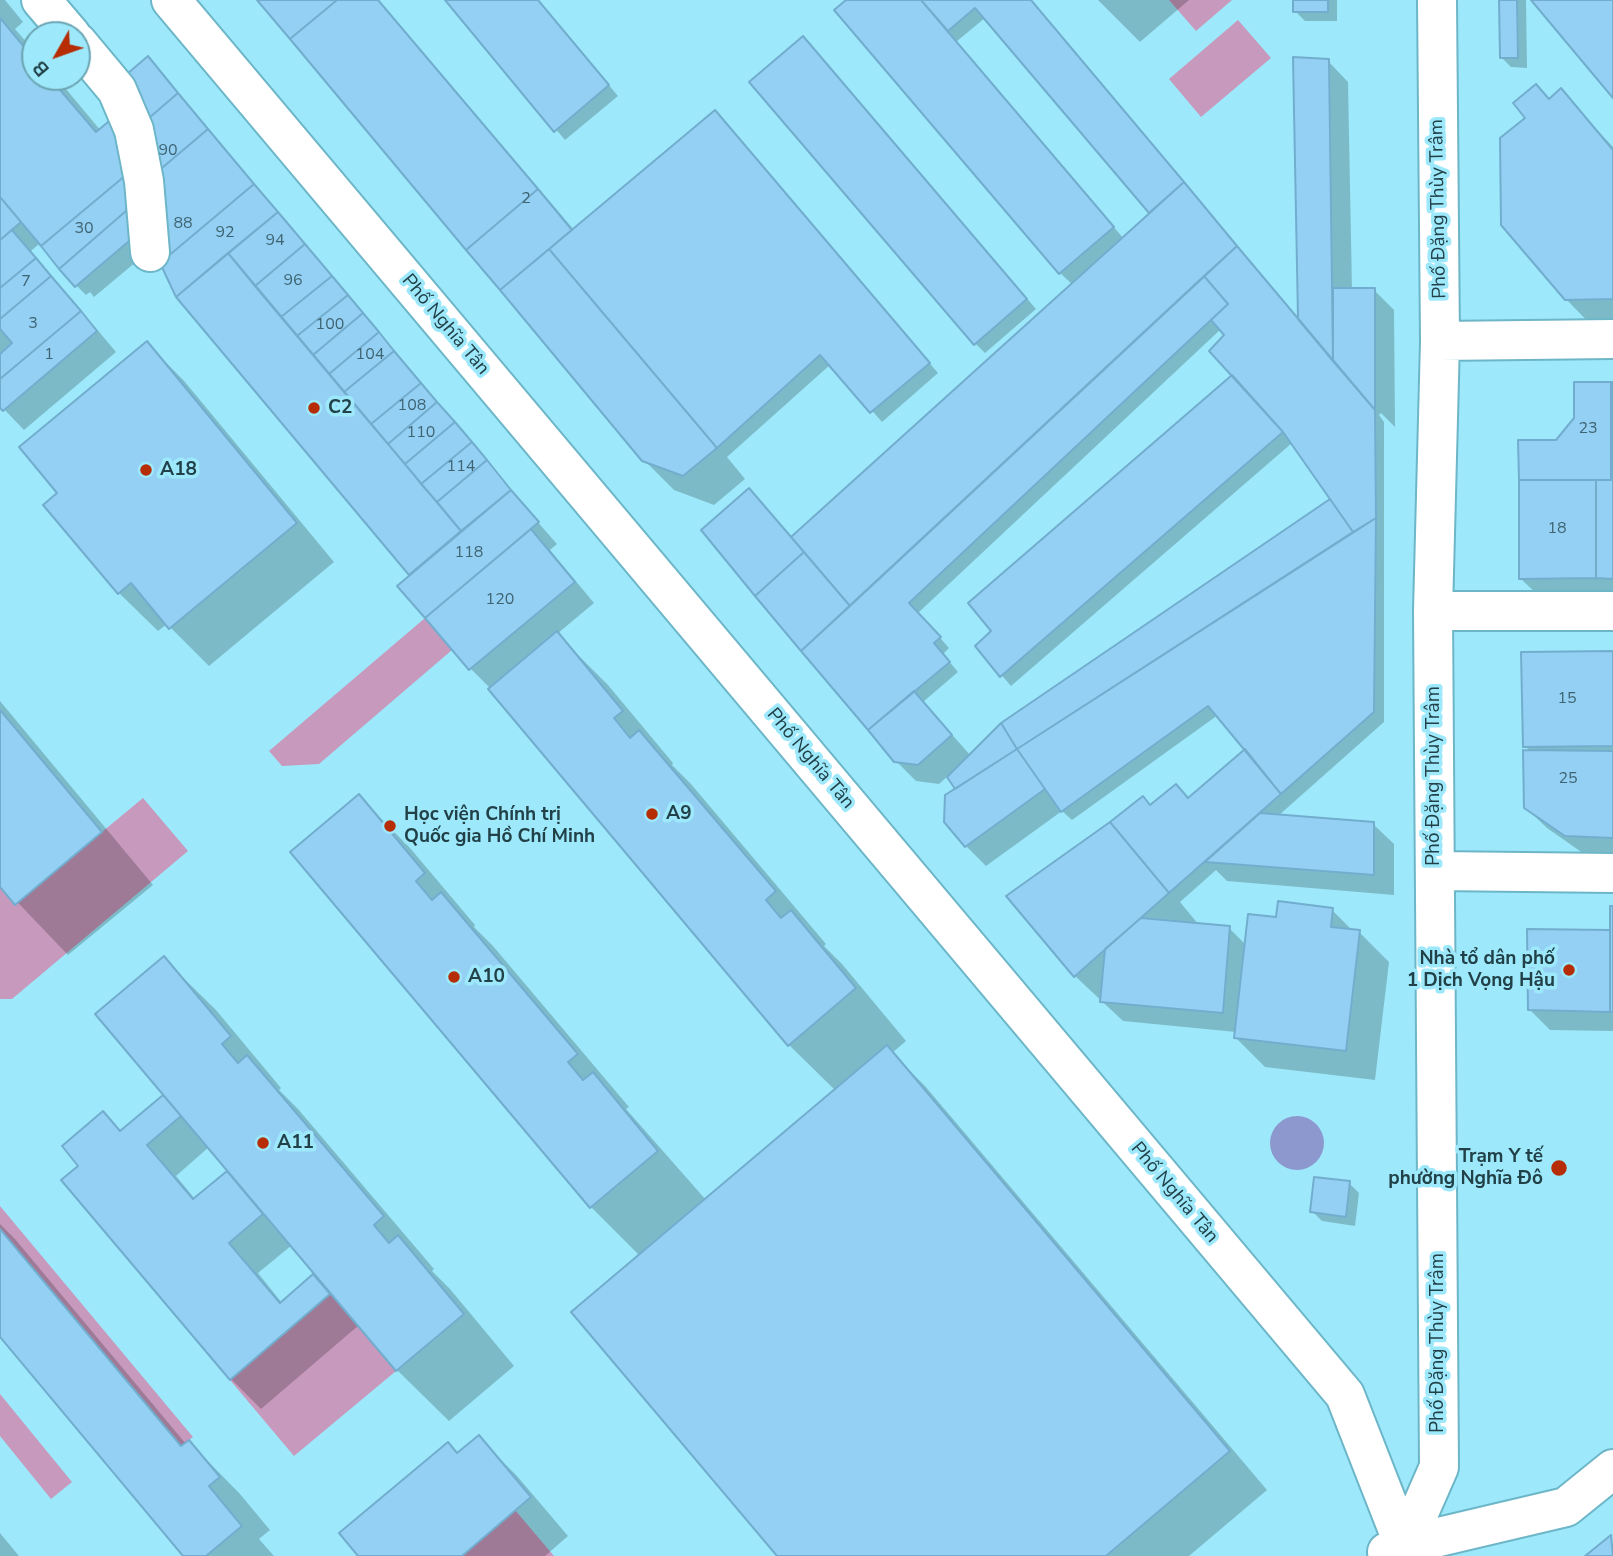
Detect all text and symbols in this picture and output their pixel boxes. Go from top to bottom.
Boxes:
north arrow [21,21,91,91]
text: B [27,55,56,82]
street label: Phố Đặng Thùy Trâm [1426,119,1452,299]
house number: 90 [158,141,178,161]
house number: 2 [521,189,531,209]
house number: 88 [173,214,193,234]
house number: 30 [74,219,94,239]
house number: 92 [215,223,235,243]
house number: 94 [265,231,285,251]
street label: Phố Nghĩa Tân [396,270,494,380]
house number: 96 [283,271,303,291]
house number: 7 [21,272,31,292]
house number: 3 [28,314,38,334]
house number: 100 [316,315,344,335]
house number: 1 [44,345,54,365]
house number: 104 [356,345,384,365]
house number: 108 [398,396,426,416]
place label: C2 [328,397,352,419]
marker: C2 [306,400,322,416]
house number: 23 [1578,419,1598,439]
house number: 110 [407,423,435,443]
house number: 114 [447,457,475,477]
place label: A18 [160,459,197,481]
marker: A18 [138,462,154,478]
house number: 18 [1547,519,1567,539]
house number: 118 [455,543,483,563]
house number: 120 [486,590,514,610]
street label: Phố Đặng Thùy Trâm [1423,686,1445,866]
house number: 15 [1557,689,1577,709]
street label: Phố Nghĩa Tân [761,704,859,814]
house number: 25 [1558,769,1578,789]
place label: A9 [666,803,692,825]
place label: Học viện Chính trị Quốc gia Hồ Chí Minh [404,804,595,848]
marker: A9 [644,806,660,822]
marker: Học viện Chính trị Quốc gia Hồ Chí Minh [382,818,398,834]
place label: Nhà tổ dân phố 1 Dịch Vọng Hậu [1407,948,1555,992]
marker: Nhà tổ dân phố 1 Dịch Vọng Hậu [1561,962,1577,978]
place label: A10 [468,966,505,988]
marker: A10 [446,969,462,985]
place label: A11 [277,1132,314,1154]
marker: A11 [255,1135,271,1151]
street label: Phố Nghĩa Tân [1125,1138,1223,1248]
place label: Trạm Y tế phường Nghĩa Đô [1388,1146,1543,1190]
marker: Trạm Y tế phường Nghĩa Đô [1549,1158,1569,1178]
street label: Phố Đặng Thùy Trâm [1427,1253,1449,1433]

